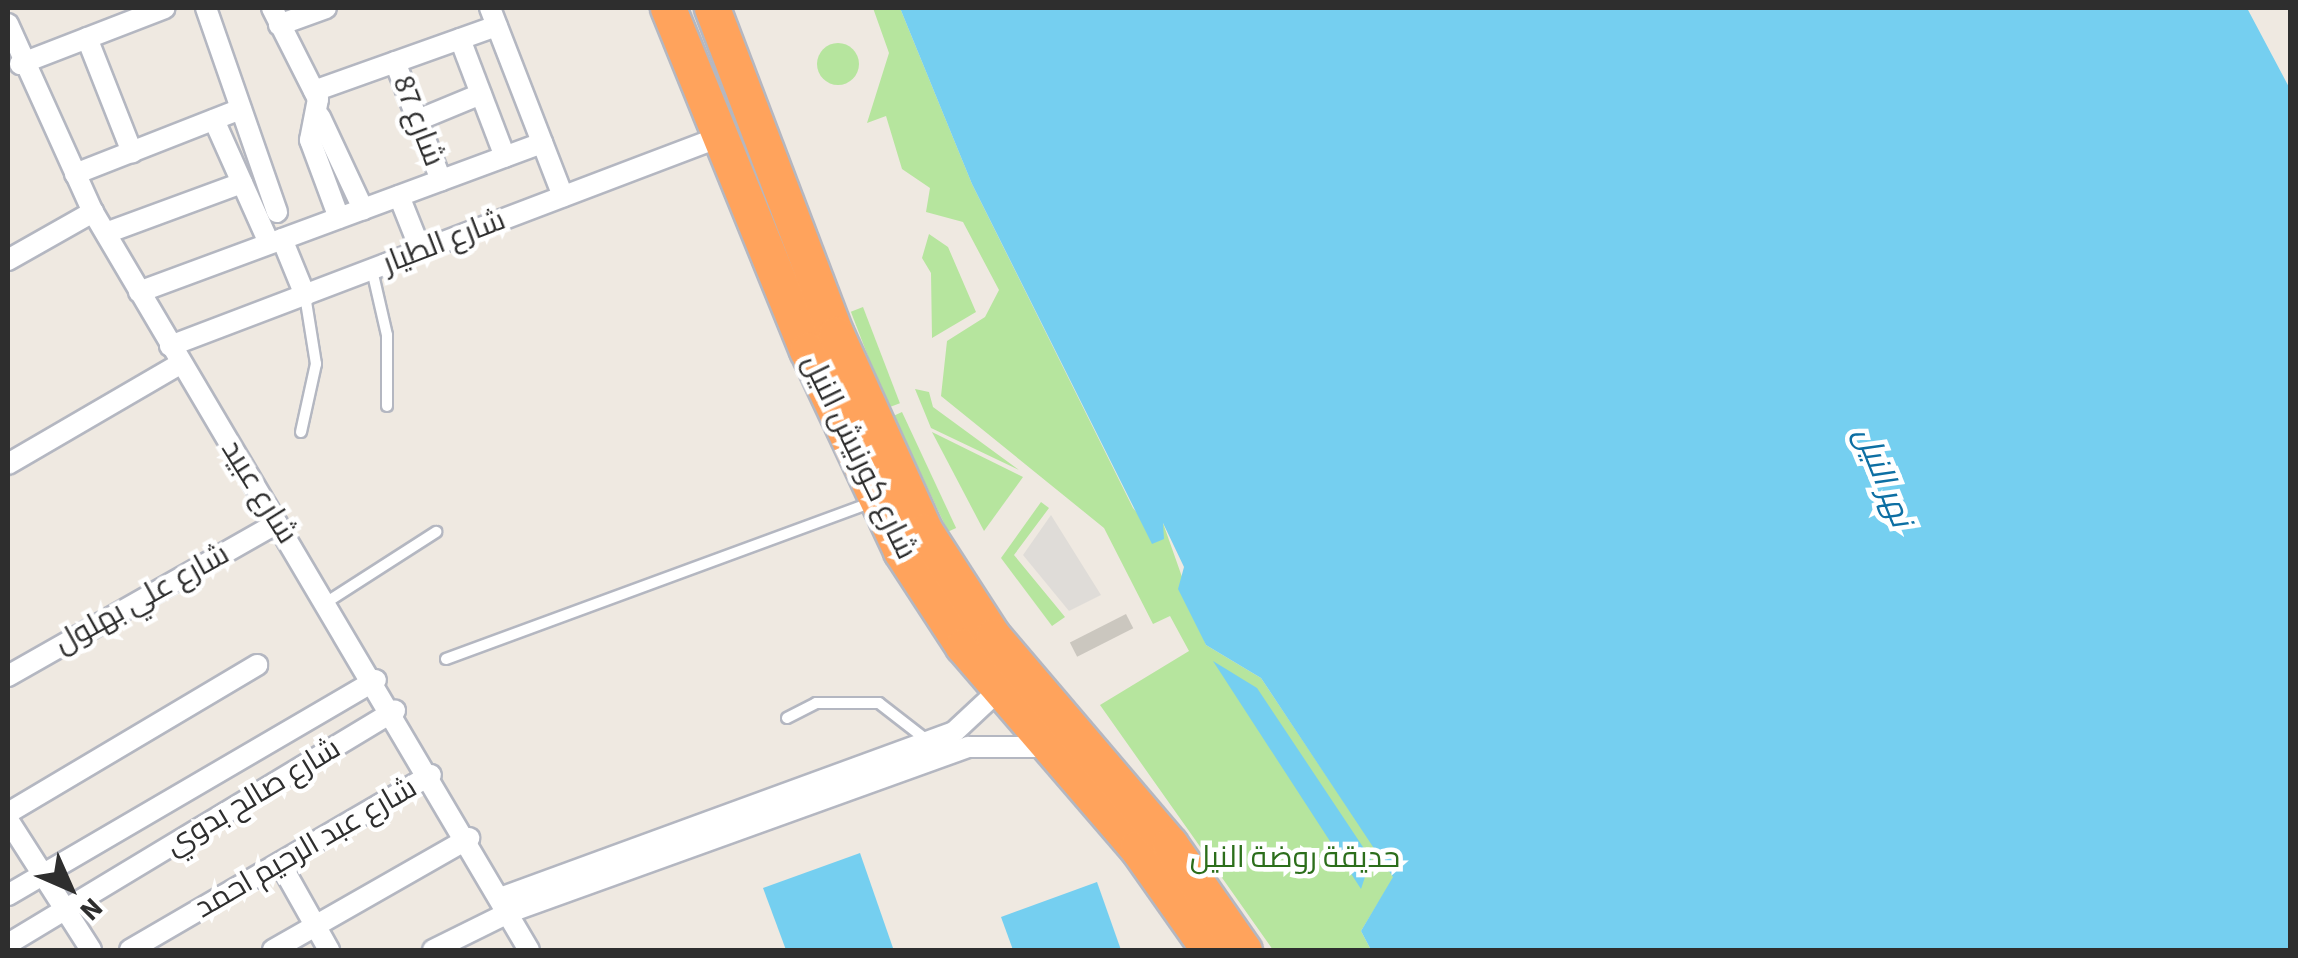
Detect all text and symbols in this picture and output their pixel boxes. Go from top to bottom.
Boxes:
street label: شارع 87 [384,71,452,171]
street label: شارع الطيار [378,202,510,282]
street label: شارع كورنيش النيل [794,349,924,565]
water label: نهر النيل [1846,421,1920,533]
street label: شارع عبيد [213,433,305,551]
street label: شارع علي بهلول [49,536,235,662]
street label: شارع صالح بدوي [159,731,347,863]
street label: شارع عبد الرحيم احمد [189,770,423,926]
north arrow [20,838,120,938]
park label: حديقة روضة النيل [1190,840,1400,876]
text: N [70,888,112,930]

